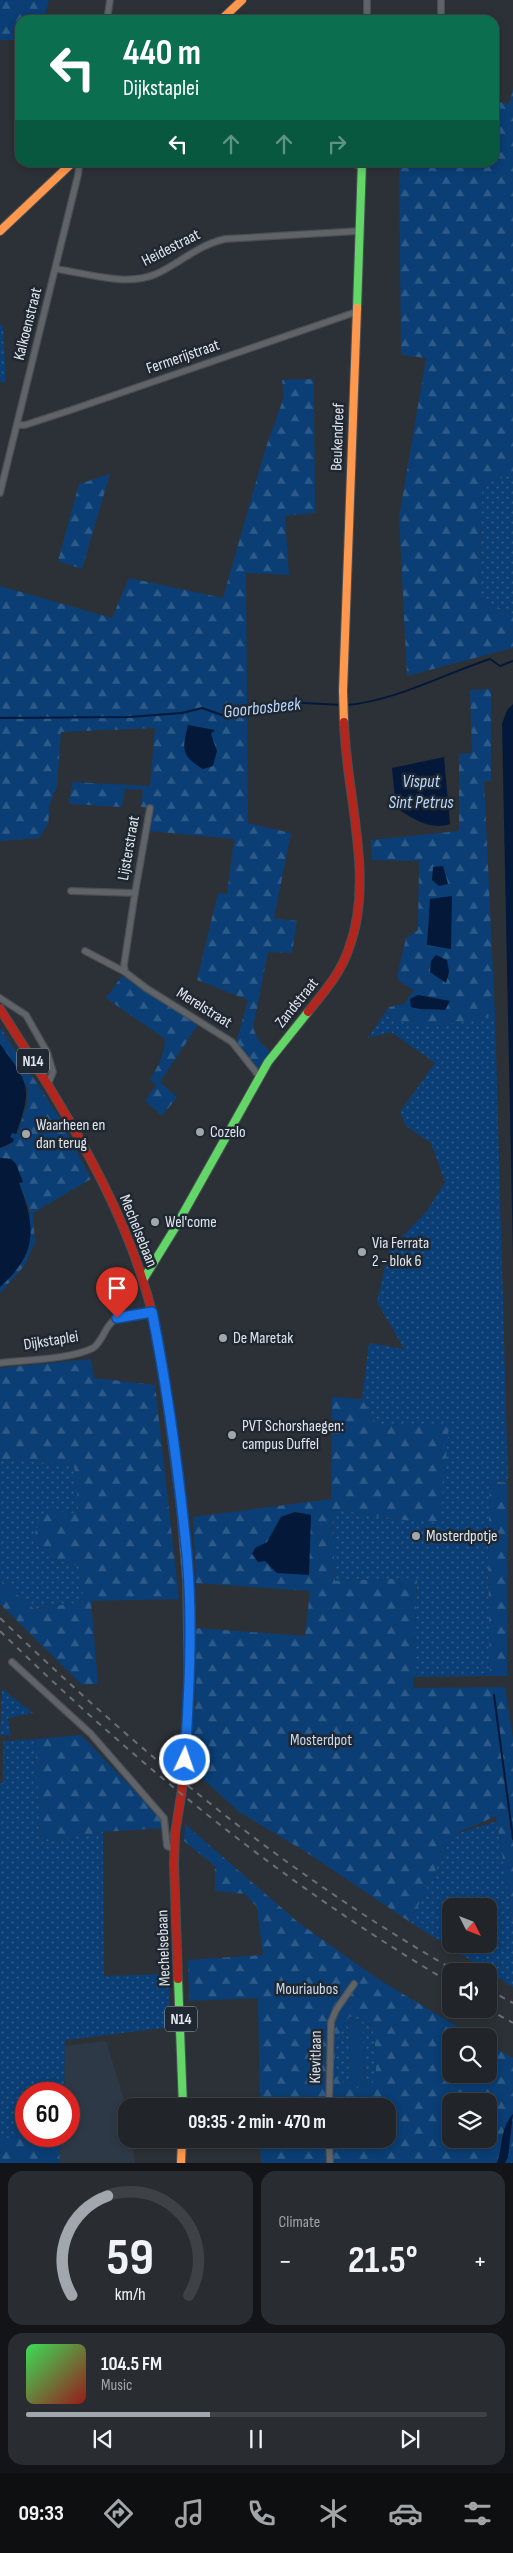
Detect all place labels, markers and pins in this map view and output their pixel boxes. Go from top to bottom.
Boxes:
place label: Waarheen en dan terug [36,1116,105,1153]
place label: Cozelo [210,1123,246,1142]
marker: Cozelo [194,1126,206,1138]
marker: Waarheen en dan terug [20,1128,32,1140]
place label: Wel'come [165,1213,217,1232]
marker: Wel'come [149,1216,161,1228]
place label: Via Ferrata 2 - blok 6 [372,1234,429,1271]
marker: Via Ferrata 2 - blok 6 [356,1246,368,1258]
pin [96,1267,138,1318]
place label: De Maretak [233,1329,293,1348]
marker: De Maretak [217,1332,229,1344]
place label: PVT Schorshaegen: campus Duffel [242,1417,344,1454]
marker: PVT Schorshaegen: campus Duffel [226,1429,238,1441]
place label: Mosterdpotje [426,1527,498,1546]
marker: Mosterdpotje [410,1530,422,1542]

